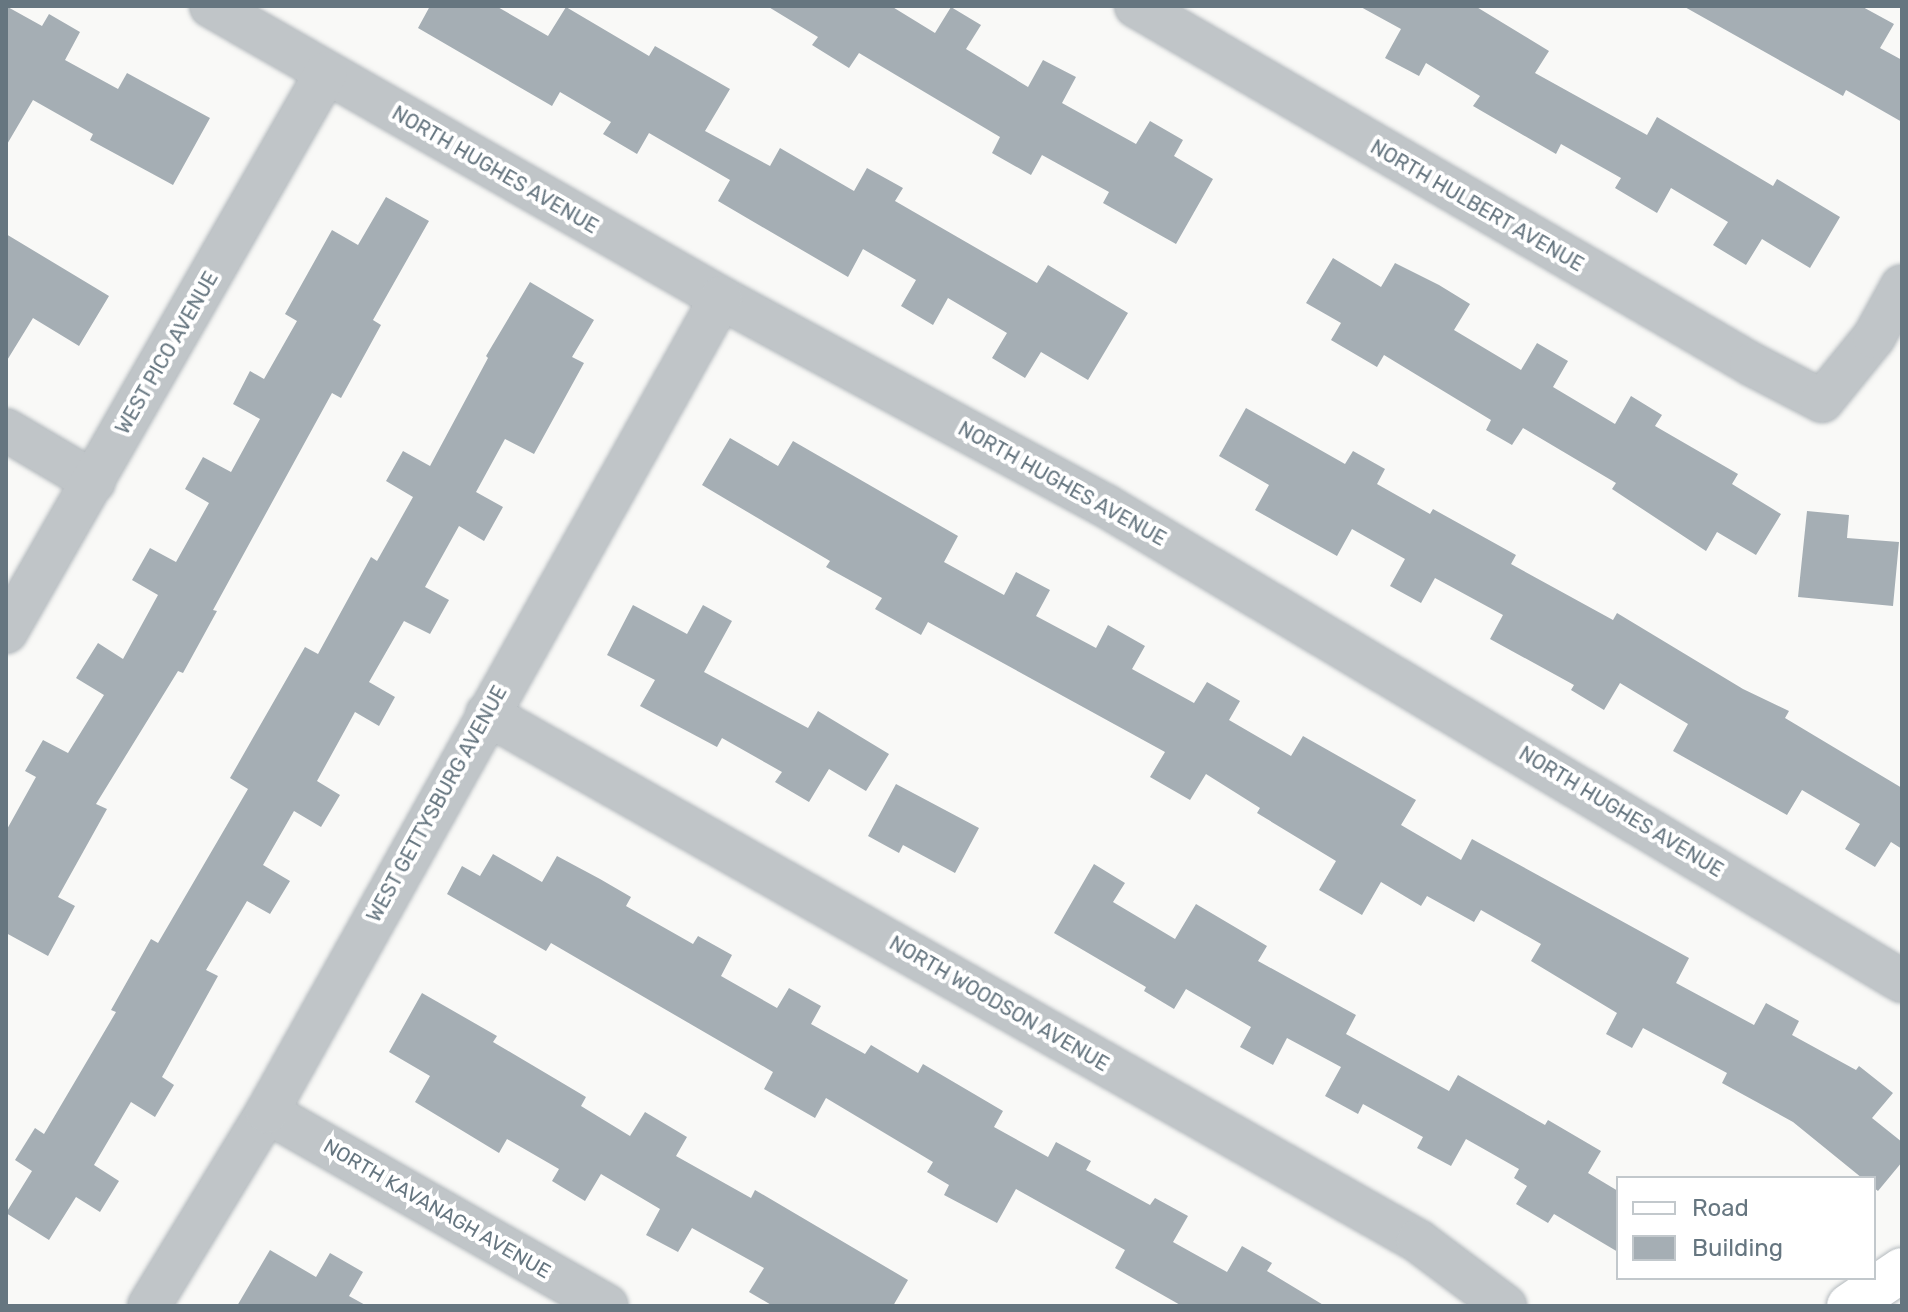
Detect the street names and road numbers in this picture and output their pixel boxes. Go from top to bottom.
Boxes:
street label: NORTH HUGHES AVENUE [387,101,603,239]
street label: NORTH HULBERT AVENUE [1366,135,1588,277]
street label: WEST PICO AVENUE [110,267,224,439]
street label: NORTH HUGHES AVENUE [954,417,1170,551]
street label: WEST GETTYSBURG AVENUE [362,681,512,927]
street label: NORTH HUGHES AVENUE [1514,741,1728,883]
street label: NORTH WOODSON AVENUE [885,931,1113,1077]
street label: NORTH KAVANAGH AVENUE [319,1134,555,1284]

